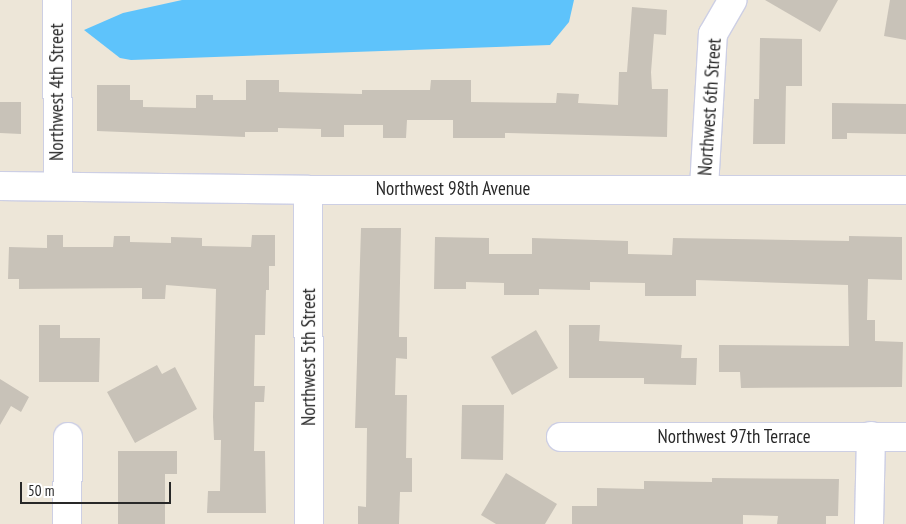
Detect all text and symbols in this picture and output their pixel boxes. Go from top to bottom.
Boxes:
street label: Northwest 4th Street [46,23,68,161]
street label: Northwest 6th Street [694,38,726,176]
street label: Northwest 98th Avenue [375,178,531,200]
street label: Northwest 5th Street [298,288,320,426]
street label: Northwest 97th Terrace [657,426,811,448]
scale bar [22,472,174,504]
text: 50 m [28,481,54,500]

